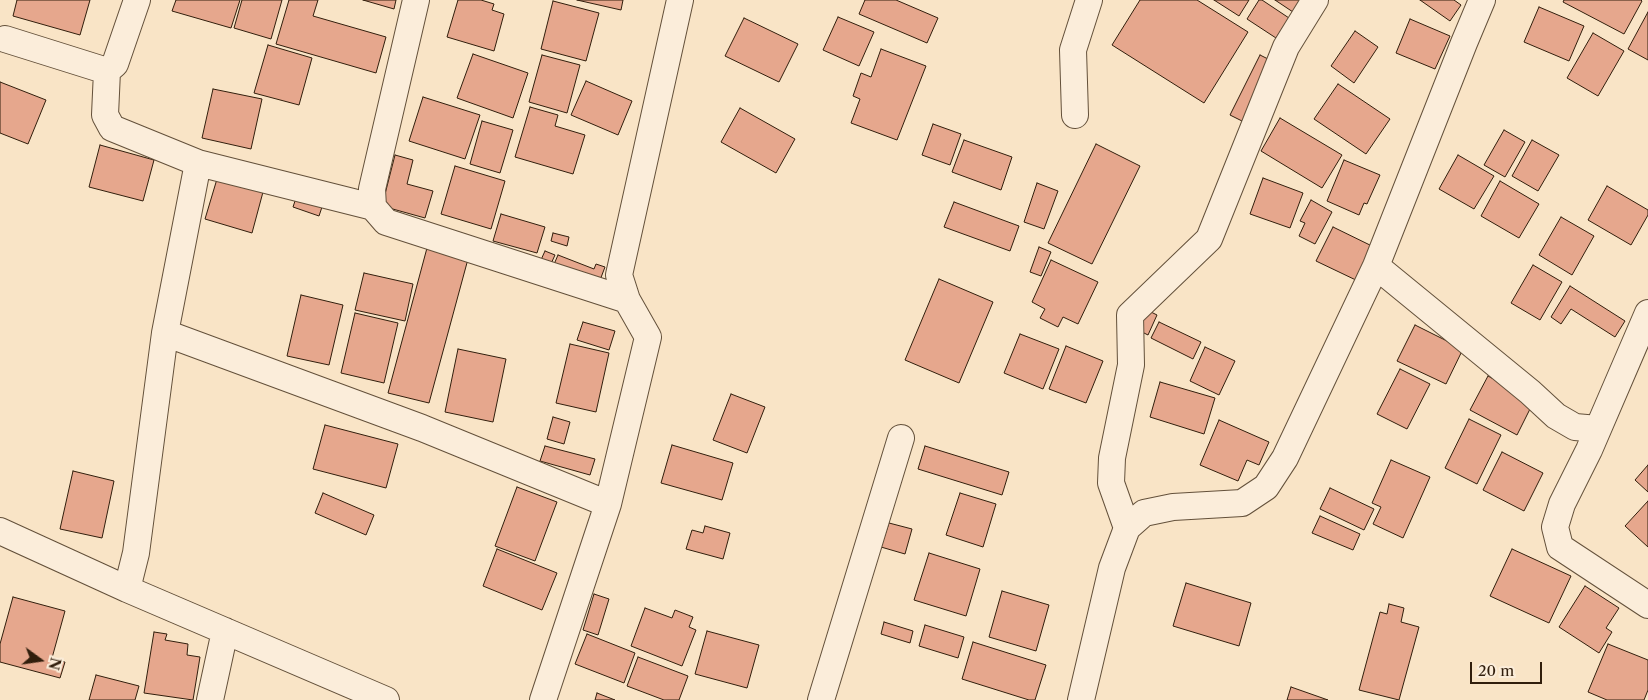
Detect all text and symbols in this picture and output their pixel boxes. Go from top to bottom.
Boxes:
north arrow [15,635,65,685]
scale bar [1473,652,1546,684]
text: N [44,656,65,672]
text: 20 m [1478,661,1514,680]

